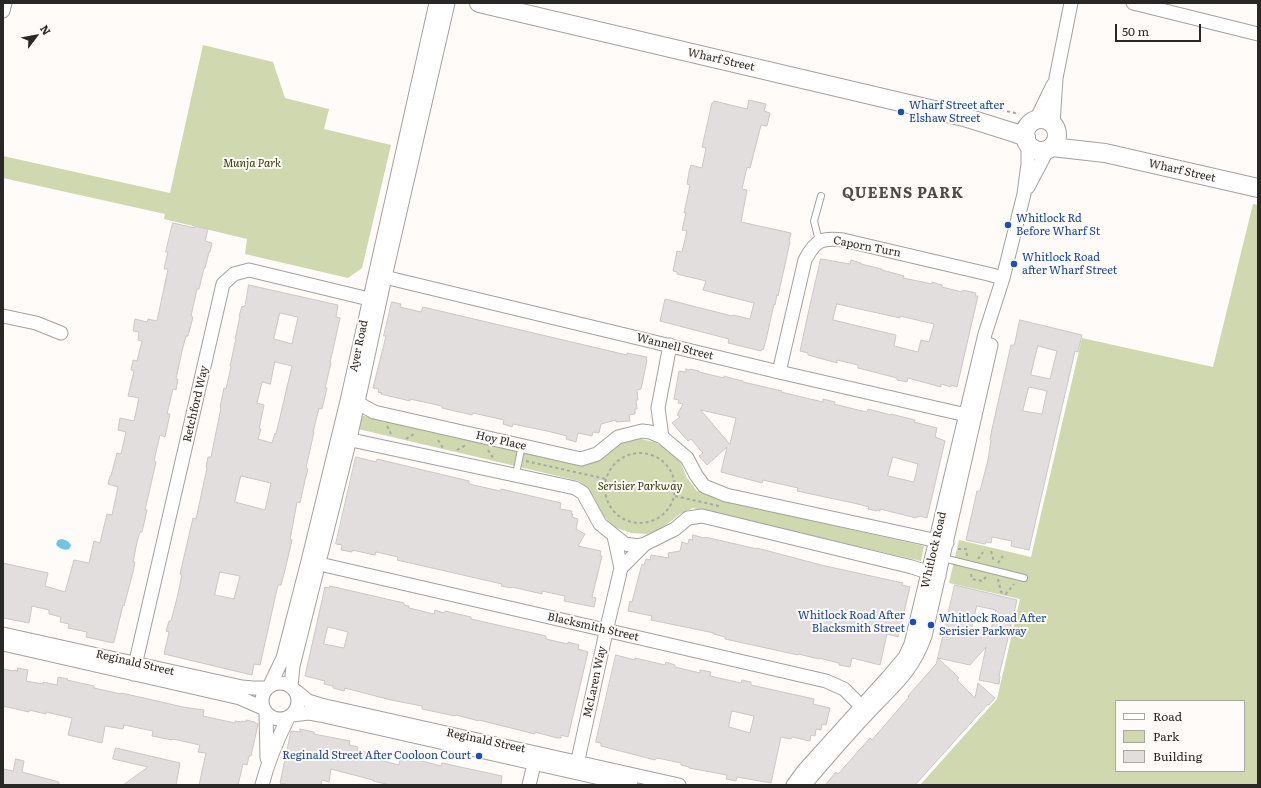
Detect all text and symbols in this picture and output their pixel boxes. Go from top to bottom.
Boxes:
north arrow [16,16,56,56]
scale bar [1117,16,1203,42]
text: N [37,21,55,38]
text: 50 m [1122,22,1149,40]
street label: Wharf Street [686,46,756,74]
place label: Wharf Street after Elshaw Street [909,99,1004,125]
marker: Wharf Street after Elshaw Street [896,107,906,117]
park label: Munja Park [223,157,281,171]
street label: Wharf Street [1147,157,1217,185]
district label: QUEENS PARK [842,185,964,203]
place label: Whitlock Rd Before Wharf St [1016,212,1100,238]
marker: Whitlock Rd Before Wharf St [1003,220,1013,230]
street label: Caporn Turn [832,234,902,260]
place label: Whitlock Road after Wharf Street [1022,251,1117,277]
marker: Whitlock Road after Wharf Street [1009,259,1019,269]
street label: Ayer Road [347,319,371,373]
street label: Wannell Street [635,331,715,363]
street label: Retchford Way [181,364,211,444]
street label: Hoy Place [475,429,527,453]
park label: Serisier Parkway [598,480,682,494]
street label: Whitlock Road [919,510,949,590]
place label: Whitlock Road After Blacksmith Street [798,609,905,635]
street label: Blacksmith Street [546,610,640,644]
place label: Whitlock Road After Serisier Parkway [939,612,1046,638]
marker: Whitlock Road After Blacksmith Street [908,617,918,627]
marker: Whitlock Road After Serisier Parkway [926,620,936,630]
street label: McLaren Way [581,645,609,719]
street label: Reginald Street [94,648,176,678]
legend [1115,700,1245,772]
text: Road [1153,707,1182,725]
street label: Reginald Street [445,726,527,756]
text: Park [1153,727,1179,745]
text: Building [1153,747,1202,765]
place label: Reginald Street After Cooloon Court [282,749,471,763]
marker: Reginald Street After Cooloon Court [474,751,484,761]

